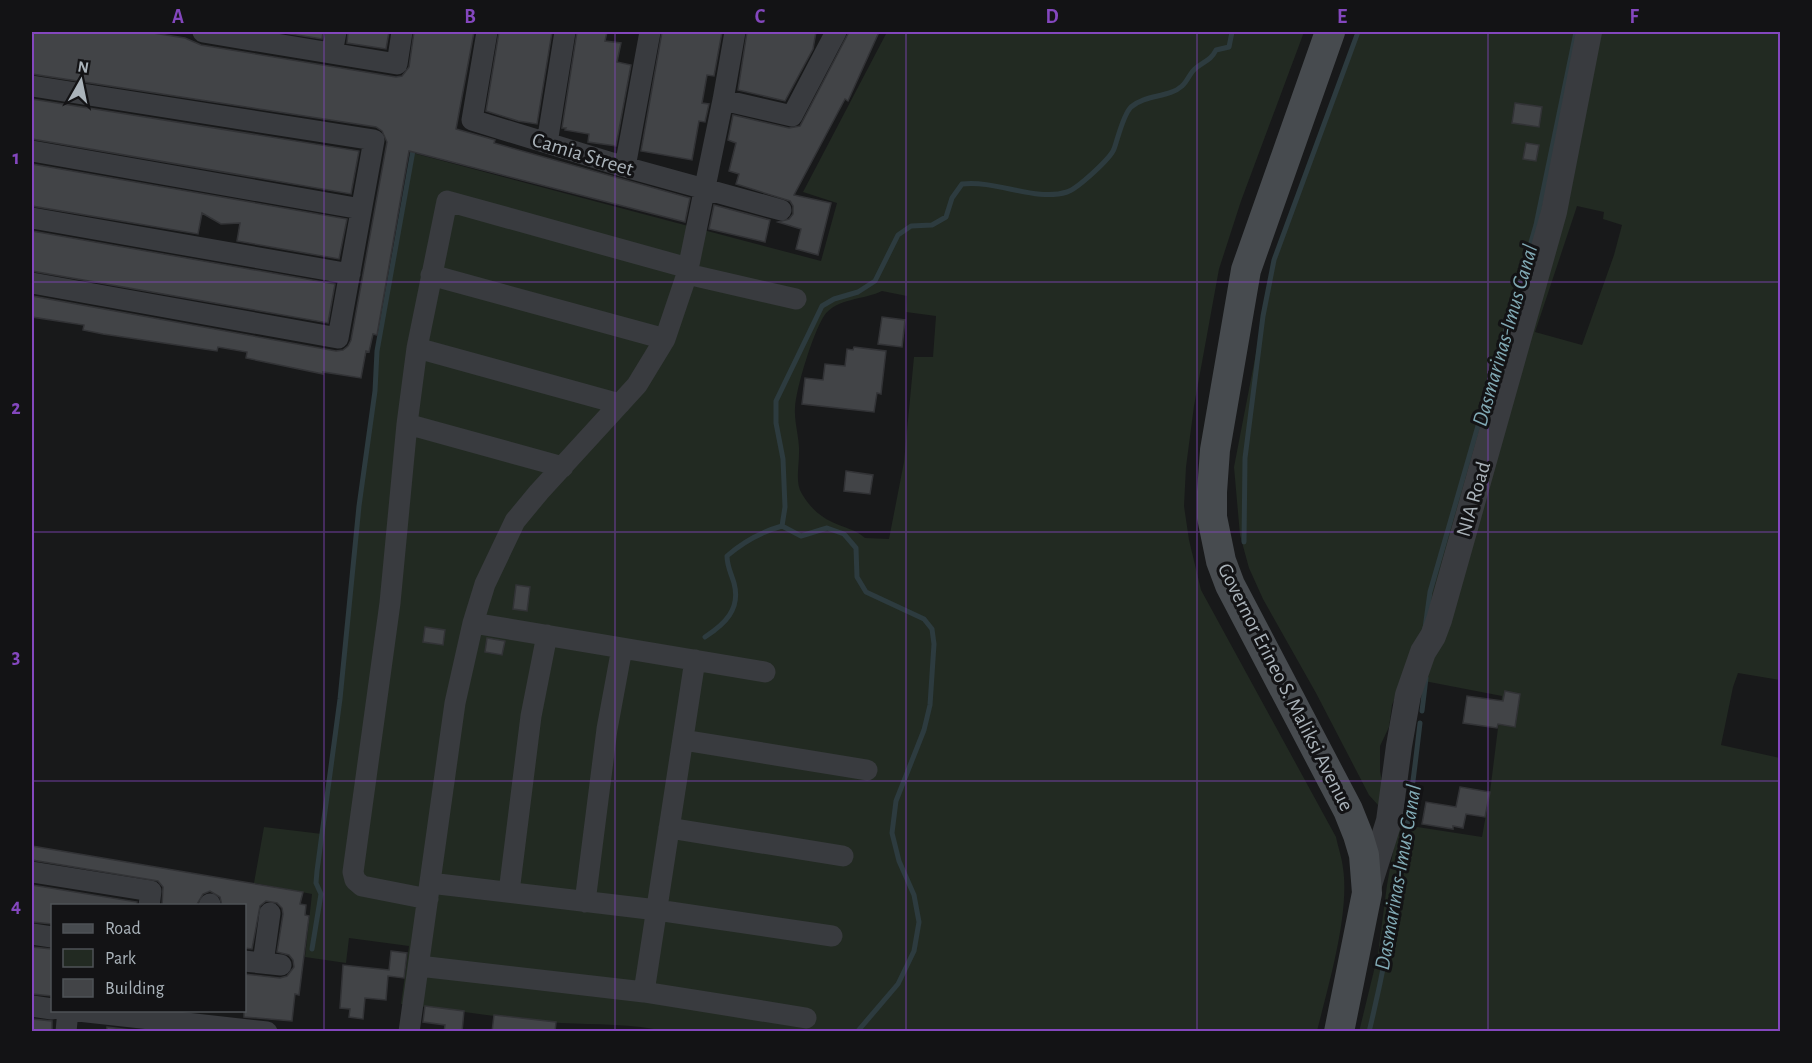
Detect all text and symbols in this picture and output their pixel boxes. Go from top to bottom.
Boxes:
text: A [172,7,184,27]
text: B [464,7,476,27]
text: C [755,7,766,27]
text: D [1045,7,1059,27]
text: E [1337,7,1347,27]
text: F [1629,7,1639,27]
north arrow [51,51,111,111]
text: N [76,58,90,76]
street label: Camia Street [530,129,636,180]
text: 1 [12,148,20,168]
water label: Dasmarinas-Imus Canal [1468,242,1541,429]
text: 2 [11,398,21,418]
street label: NIA Road [1453,459,1494,539]
street label: Governor Erineo S. Maliksi Avenue [1214,560,1357,814]
text: 3 [12,647,20,667]
water label: Dasmarinas-Imus Canal [1371,783,1425,972]
text: 4 [11,896,21,916]
legend [51,904,246,1012]
text: Road [105,920,141,938]
text: Park [105,950,137,968]
text: Building [105,980,165,998]

